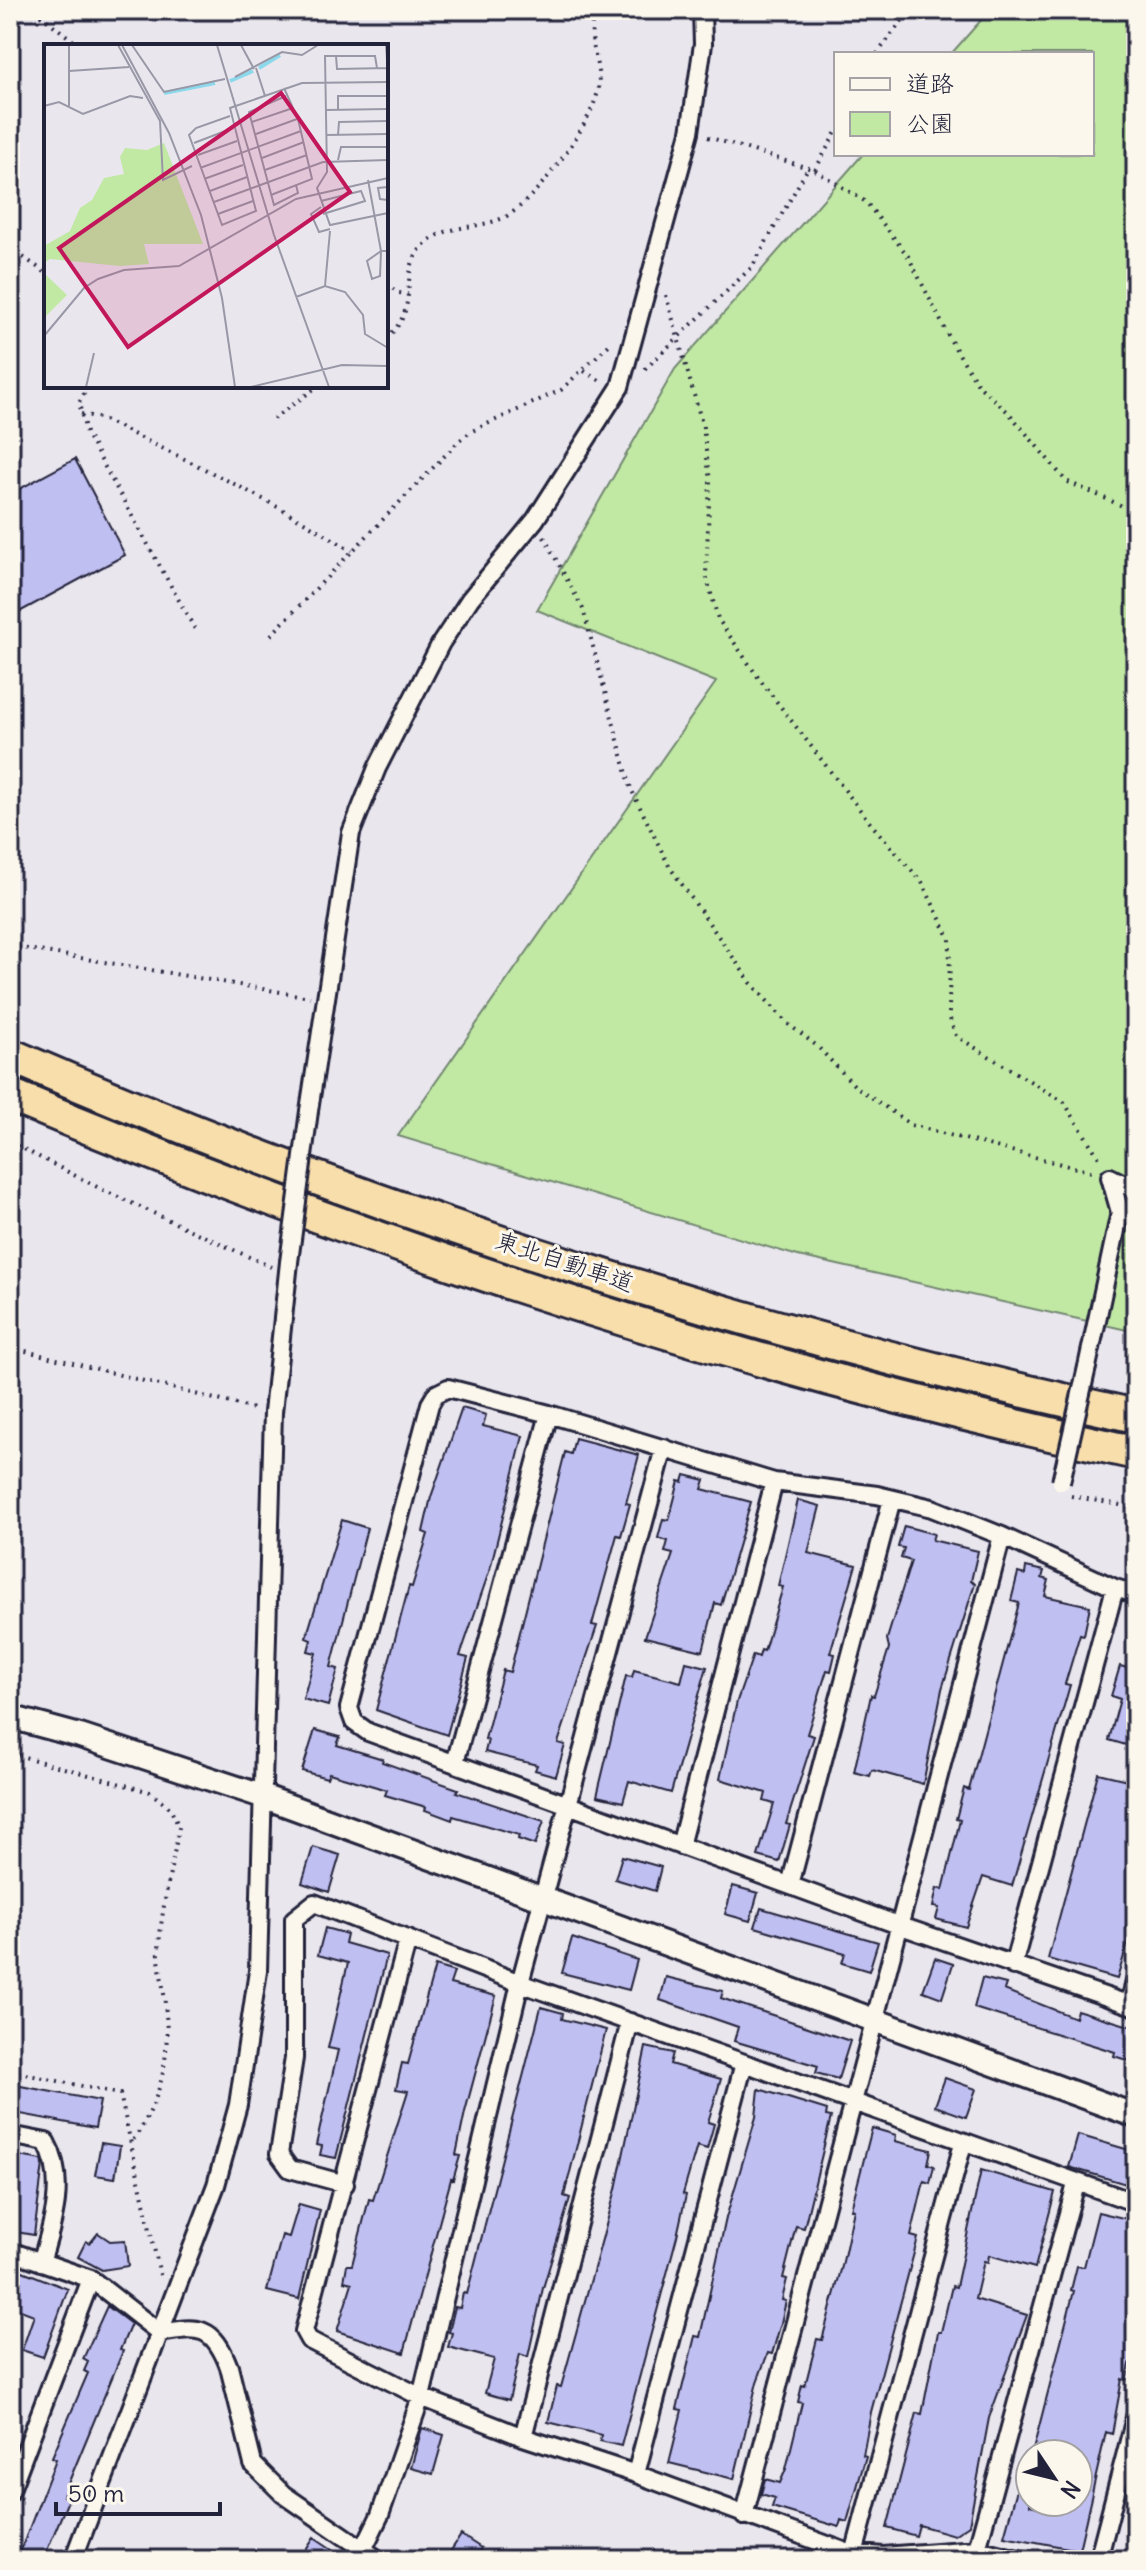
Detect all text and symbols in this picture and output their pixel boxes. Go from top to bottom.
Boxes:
inset map [44,44,388,388]
legend [834,52,1094,156]
text: 道路 [906,68,954,98]
text: 公園 [906,108,954,138]
street label: 東北自動車道 [492,1224,638,1298]
north arrow [1014,2438,1094,2518]
scale bar [56,2466,220,2516]
text: N [1055,2475,1086,2504]
text: 50 m [68,2478,124,2508]

